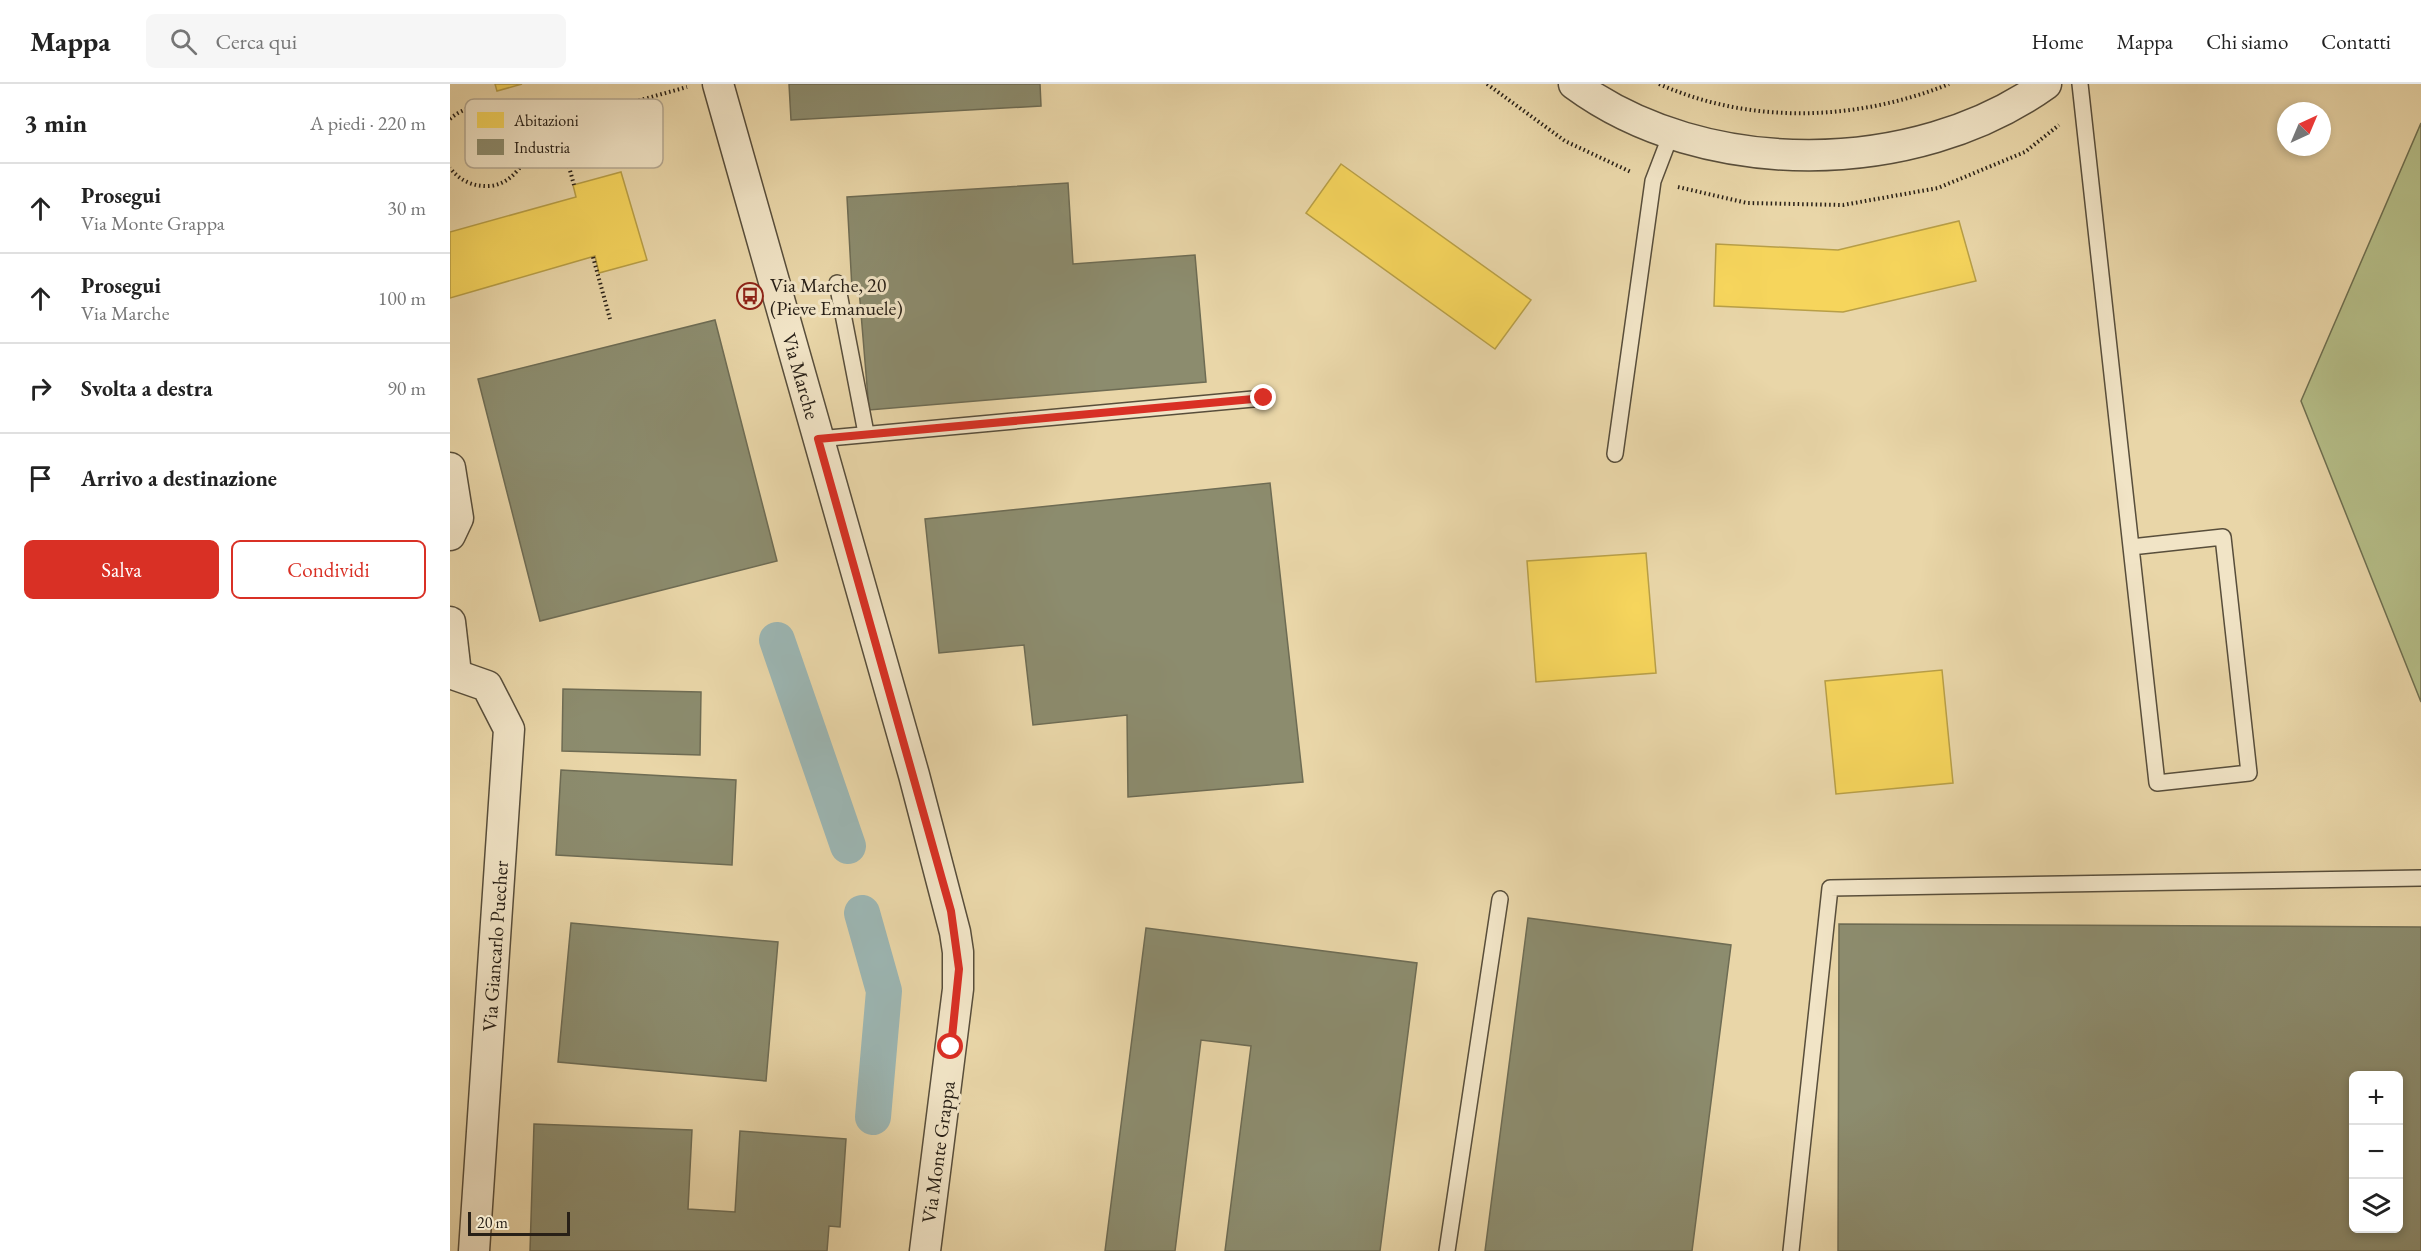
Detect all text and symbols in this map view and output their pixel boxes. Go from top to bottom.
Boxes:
search box [146,14,566,68]
text: Mappa [30,23,110,59]
icon: search [167,25,200,58]
text: Cerca qui [215,27,297,56]
text: Home [2032,28,2084,55]
text: Mappa [2117,28,2173,55]
text: Chi siamo [2206,28,2288,55]
text: Contatti [2321,28,2391,55]
legend [465,99,663,168]
north arrow [2277,102,2331,156]
text: 3 min [24,106,87,140]
text: A piedi · 220 m [310,110,426,136]
text: Abitazioni [513,110,579,131]
text: Industria [514,137,571,158]
text: Prosegui [81,181,161,210]
icon: ahead [24,192,57,225]
text: 30 m [387,195,426,221]
text: Via Monte Grappa [81,210,225,236]
text: Prosegui [81,271,161,300]
place label: Via Marche, 20 (Pieve Emanuele) [770,272,903,321]
bus stop icon: Via Marche, 20 (Pieve Emanuele) [735,281,765,311]
icon: ahead [24,282,57,315]
text: 100 m [378,285,426,311]
text: Via Marche [81,300,169,326]
street label: Via Marche [776,330,826,422]
icon: right [24,372,57,405]
text: Svolta a destra [81,374,213,403]
text: 90 m [387,375,426,401]
route end [1250,384,1276,410]
icon: arrive [24,462,57,495]
text: Arrivo a destinazione [81,464,277,493]
button: Salva [24,540,219,599]
button: Condividi [231,540,426,599]
street label: Via Giancarlo Puecher [476,859,514,1032]
route start [937,1033,963,1059]
map controls [2349,1071,2403,1233]
button: + [2349,1071,2403,1125]
street label: Via Monte Grappa [915,1079,961,1225]
button: − [2349,1125,2403,1179]
button: layers [2349,1179,2403,1233]
scale bar [468,1209,570,1236]
text: 20 m [477,1212,508,1233]

